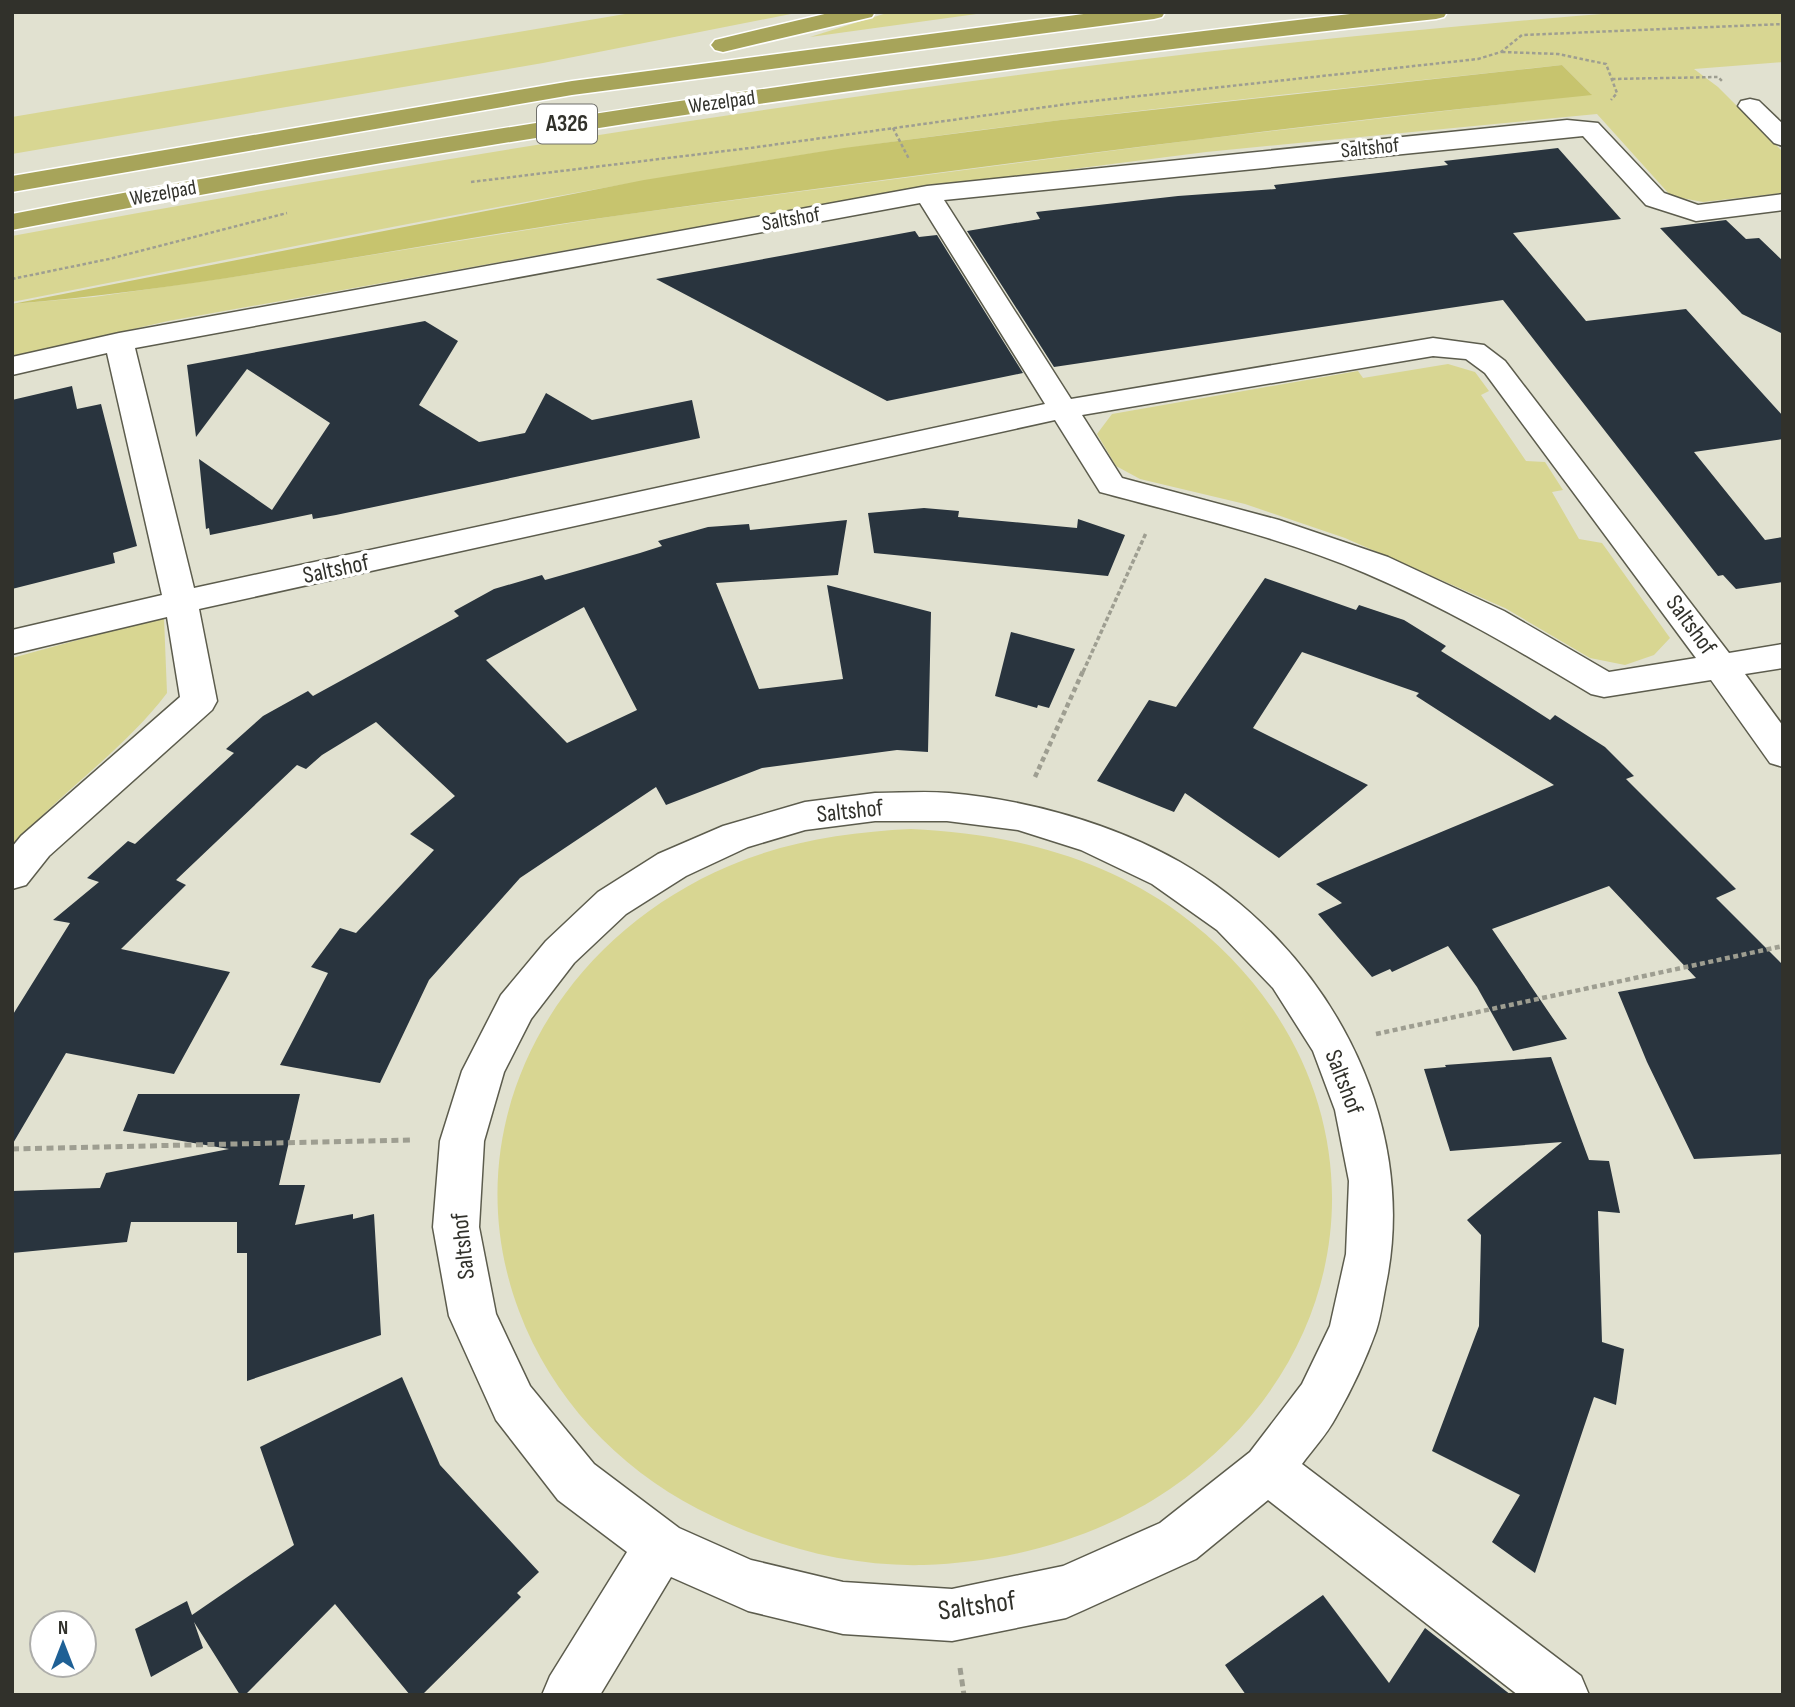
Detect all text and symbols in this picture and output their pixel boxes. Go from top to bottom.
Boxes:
street label: Wezelpad [687,85,757,119]
road number: A326 [537,105,597,144]
street label: Saltshof [1340,132,1401,163]
street label: Wezelpad [128,175,198,211]
street label: Saltshof [760,201,823,236]
street label: Saltshof [300,548,373,590]
street label: Saltshof [1660,589,1723,661]
street label: Saltshof [815,793,886,829]
street label: Saltshof [1318,1046,1370,1119]
street label: Saltshof [445,1210,481,1281]
street label: Saltshof [936,1584,1019,1628]
north arrow [28,1609,98,1679]
text: N [58,1617,68,1640]

